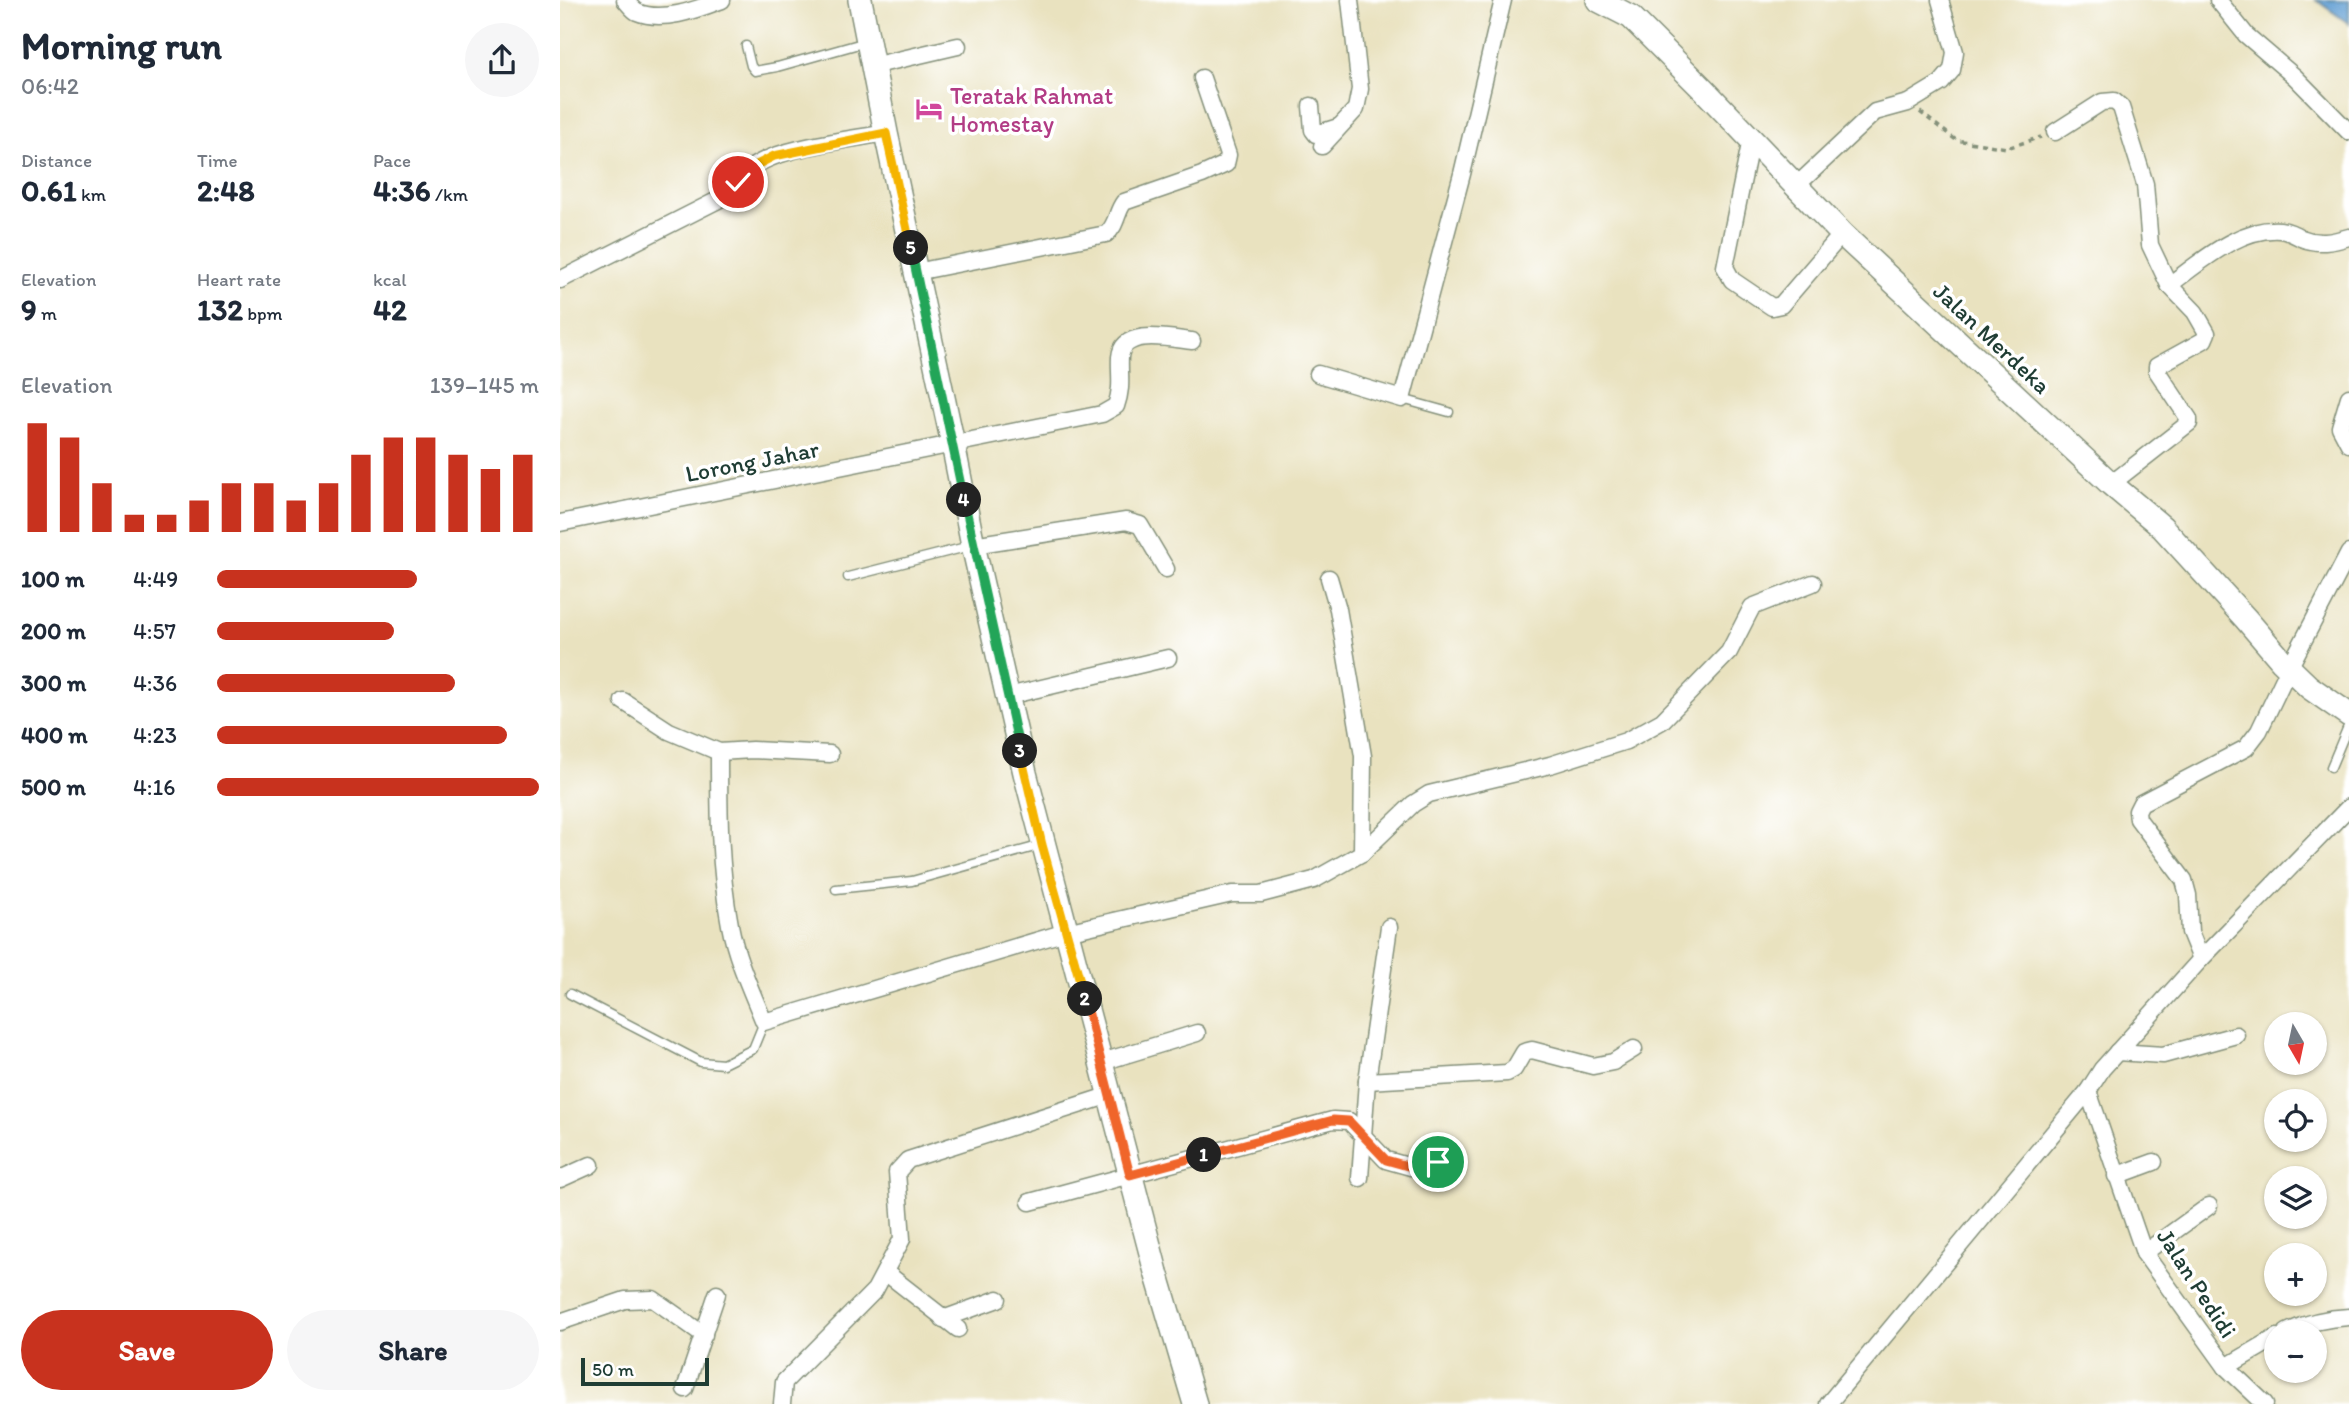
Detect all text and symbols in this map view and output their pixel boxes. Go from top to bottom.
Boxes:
text: Morning run [21,23,222,69]
button: share [465,23,539,97]
text: 06:42 [21,72,79,100]
place label: Teratak Rahmat Homestay [950,81,1113,138]
hotel icon: Teratak Rahmat Homestay [914,94,944,124]
text: Distance [21,149,92,172]
text: Time [197,149,238,172]
text: Pace [373,149,411,172]
pin [708,152,768,212]
icon: check [719,163,757,201]
text: 0.61 [21,172,77,209]
text: 2:48 [197,172,255,209]
text: 4:36 [373,172,431,209]
text: km [77,183,106,206]
text: /km [431,183,468,206]
pin: 5 [894,230,928,266]
text: 5 [906,236,915,259]
text: Elevation [21,268,97,291]
text: Heart rate [197,268,281,291]
text: kcal [373,268,407,291]
street label: Jalan Merdeka [1927,276,2057,400]
text: 9 [21,291,37,328]
text: 132 [197,291,243,328]
text: 42 [373,291,407,328]
text: m [37,302,57,325]
text: bpm [243,302,283,325]
text: Elevation [21,371,112,399]
text: 139–145 m [430,371,539,399]
street label: Lorong Jahar [683,434,821,488]
pin: 4 [946,482,982,518]
text: 4 [958,488,969,511]
text: 100 m [21,565,85,593]
text: 4:49 [133,565,178,593]
text: 200 m [21,617,86,645]
text: 4:57 [133,617,176,645]
text: 300 m [21,669,86,697]
text: 4:36 [133,669,177,697]
text: 400 m [21,721,88,749]
text: 4:23 [133,721,177,749]
pin: 3 [1002,734,1037,768]
text: 3 [1014,739,1025,762]
text: 500 m [21,773,86,801]
text: 4:16 [133,773,175,801]
pin: 2 [1068,982,1102,1016]
text: 2 [1080,987,1090,1010]
north arrow [2264,1012,2328,1074]
map controls [2264,1012,2327,1383]
button: locate [2264,1089,2327,1152]
pin [1408,1132,1468,1192]
pin: 1 [1186,1138,1222,1172]
text: 1 [1199,1143,1208,1166]
icon: arrive [1419,1143,1457,1181]
button: layers [2264,1166,2327,1229]
street label: Jalan Pedidi [2151,1223,2243,1343]
button: + [2264,1243,2327,1306]
button: Save [21,1310,273,1390]
button: Share [287,1310,539,1390]
button: − [2264,1320,2327,1383]
scale bar [581,1355,709,1387]
text: 50 m [592,1358,634,1381]

